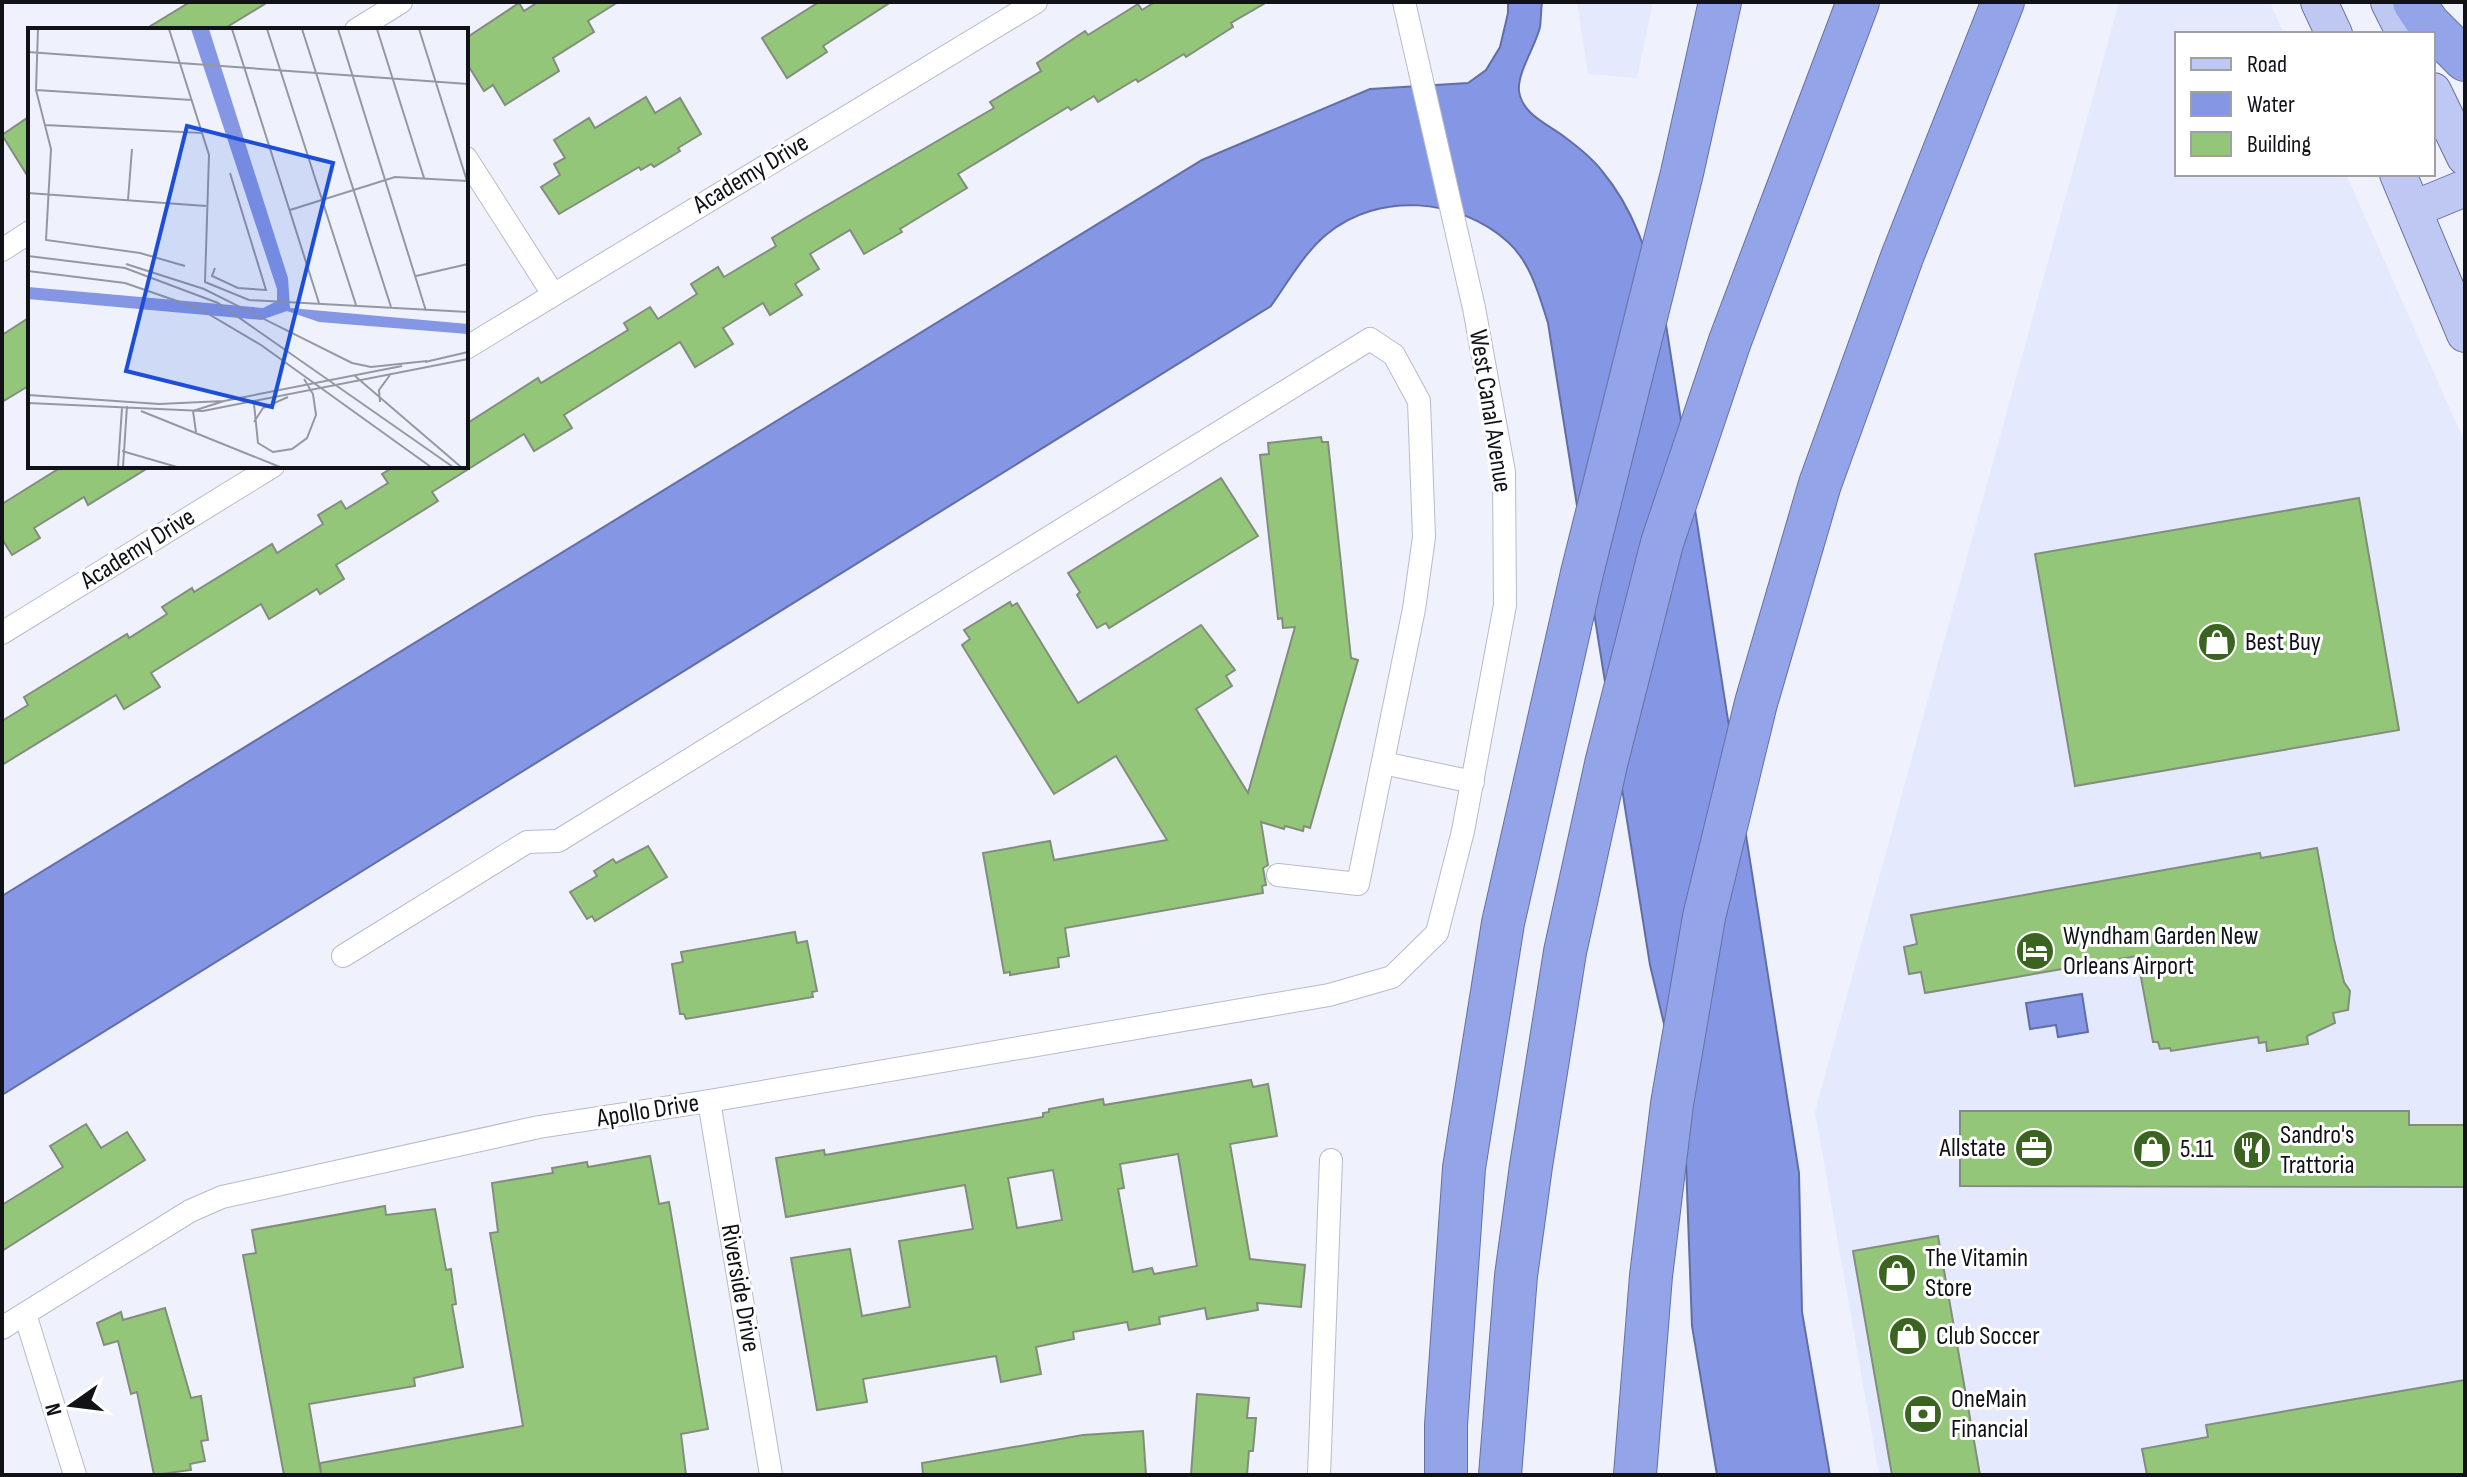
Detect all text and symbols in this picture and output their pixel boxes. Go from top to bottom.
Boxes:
inset map [28,28,468,468]
legend [2175,32,2435,176]
text: Road [2247,50,2287,79]
text: Water [2247,90,2295,119]
street label: Academy Drive [687,127,814,221]
text: Building [2247,130,2311,159]
street label: West Canal Avenue [1462,327,1518,495]
street label: Academy Drive [74,502,201,597]
shop icon: Best Buy [2196,621,2238,663]
place label: Best Buy [2245,627,2321,658]
place label: Wyndham Garden New Orleans Airport [2063,921,2259,982]
hotel icon: Wyndham Garden New Orleans Airport [2014,930,2056,972]
street label: Apollo Drive [594,1088,701,1135]
place label: Sandro's Trattoria [2280,1120,2354,1181]
office icon: Allstate [2013,1127,2055,1169]
shop icon: 5.11 [2131,1128,2173,1170]
restaurant icon: Sandro's Trattoria [2231,1129,2273,1171]
place label: Allstate [1939,1133,2006,1164]
place label: 5.11 [2180,1134,2214,1165]
street label: Riverside Drive [714,1222,766,1354]
place label: The Vitamin Store [1925,1243,2028,1304]
shop icon: The Vitamin Store [1876,1252,1918,1294]
shop icon: Club Soccer [1887,1315,1929,1357]
place label: Club Soccer [1936,1321,2040,1352]
north arrow [32,1365,112,1445]
place label: OneMain Financial [1951,1384,2028,1445]
bank icon: OneMain Financial [1902,1393,1944,1435]
text: N [40,1401,69,1418]

